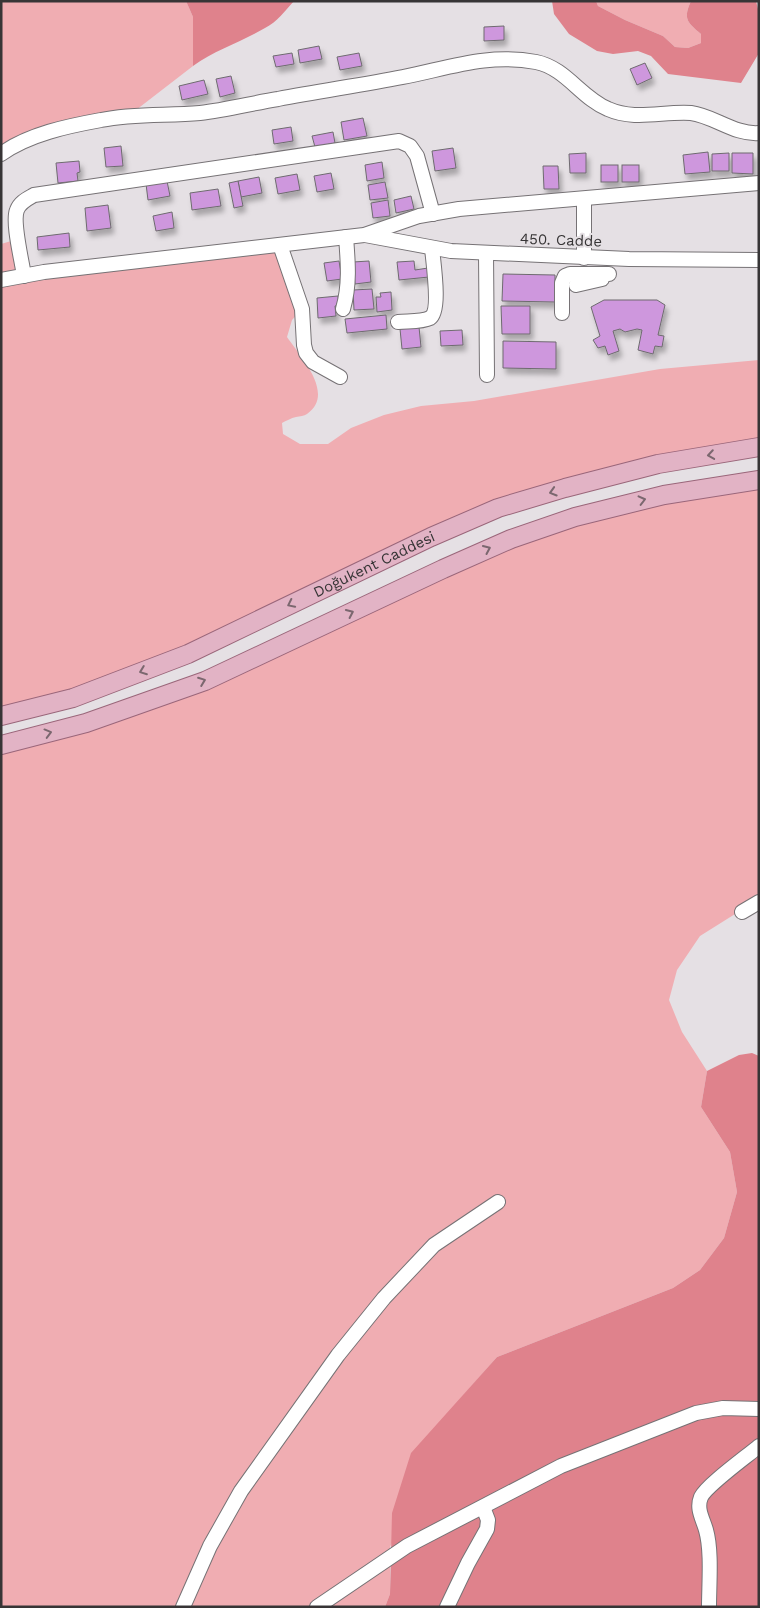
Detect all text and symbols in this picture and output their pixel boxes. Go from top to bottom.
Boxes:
street label: 450. Cadde [520,230,602,250]
one-way arrow [706,449,714,460]
one-way arrow [549,487,557,497]
one-way arrow [638,495,647,506]
street label: Doğukent Caddesi [310,527,438,601]
one-way arrow [482,545,491,556]
one-way arrow [287,598,296,608]
one-way arrow [345,608,354,619]
one-way arrow [139,665,148,675]
one-way arrow [198,677,206,687]
one-way arrow [44,728,52,738]

